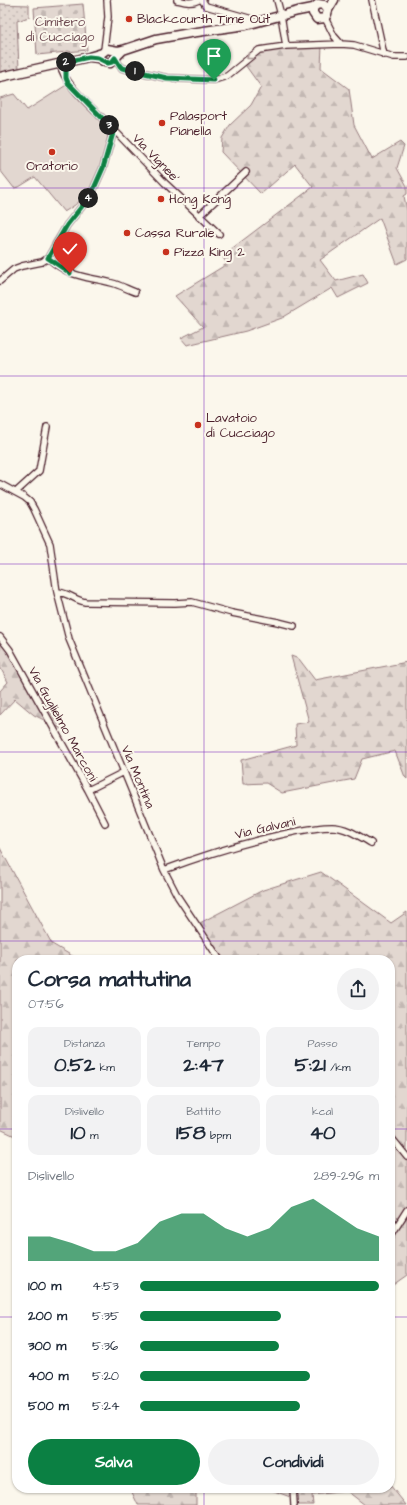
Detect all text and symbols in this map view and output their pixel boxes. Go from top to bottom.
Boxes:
place label: Blackcourth Time Out [137,10,271,28]
park label: Cimitero di Cucciago [26,13,95,47]
marker: Blackcourth Time Out [124,14,134,24]
pin [197,39,231,80]
icon: arrive [203,45,225,67]
pin: 2 [56,52,76,72]
one-way arrow [247,52,254,59]
text: 2 [63,54,69,69]
pin: 1 [125,61,145,81]
text: 1 [134,63,136,78]
place label: Palasport Pianella [170,107,228,140]
pin: 3 [99,115,119,135]
text: 3 [106,117,112,132]
marker: Palasport Pianella [157,118,167,128]
street label: Via Vignee' [127,130,184,187]
marker: Oratorio [47,147,57,157]
place label: Oratorio [26,157,78,175]
pin: 4 [78,188,98,208]
text: 4 [84,190,92,205]
place label: Hong Kong [169,190,231,209]
marker: Hong Kong [156,194,166,204]
place label: Cassa Rurale [135,224,214,242]
marker: Cassa Rurale [122,228,132,238]
pin [53,232,87,273]
icon: check [59,238,81,260]
place label: Pizza King 2 [174,243,245,262]
marker: Pizza King 2 [161,247,171,257]
place label: Lavatoio di Cucciago [206,409,275,443]
marker: Lavatoio di Cucciago [193,420,203,430]
street label: Via Guglielmo Marconi [23,663,102,785]
street label: Via Montina [117,743,159,812]
street label: Via Galvani [233,812,297,844]
text: Corsa mattutina [28,964,191,995]
button: share [337,968,379,1010]
text: 07:56 [28,995,64,1013]
text: Distanza [64,1036,105,1051]
text: Tempo [187,1036,220,1051]
text: Passo [308,1036,337,1051]
text: 0.52 [54,1051,95,1079]
text: 2:47 [183,1051,224,1079]
text: 5:21 [294,1051,326,1079]
text: km [95,1060,115,1075]
text: /km [326,1060,351,1075]
text: Dislivello [65,1104,104,1119]
text: Battito [186,1104,221,1119]
text: kcal [312,1104,333,1119]
text: 10 [70,1119,86,1147]
text: 158 [176,1119,206,1147]
text: 40 [309,1119,336,1147]
text: m [86,1128,99,1143]
text: bpm [206,1128,231,1143]
text: Dislivello [28,1167,74,1185]
text: 289–296 m [313,1167,379,1185]
text: 100 m [28,1277,61,1295]
text: 4:53 [92,1277,119,1295]
text: 200 m [28,1307,67,1325]
text: 5:35 [92,1307,119,1325]
text: 300 m [28,1337,66,1355]
text: 5:36 [92,1337,118,1355]
text: 400 m [28,1367,69,1385]
text: 5:20 [92,1367,119,1385]
text: 500 m [28,1397,69,1415]
text: 5:24 [92,1397,120,1415]
button: Salva [28,1439,200,1485]
button: Condividi [208,1439,379,1485]

